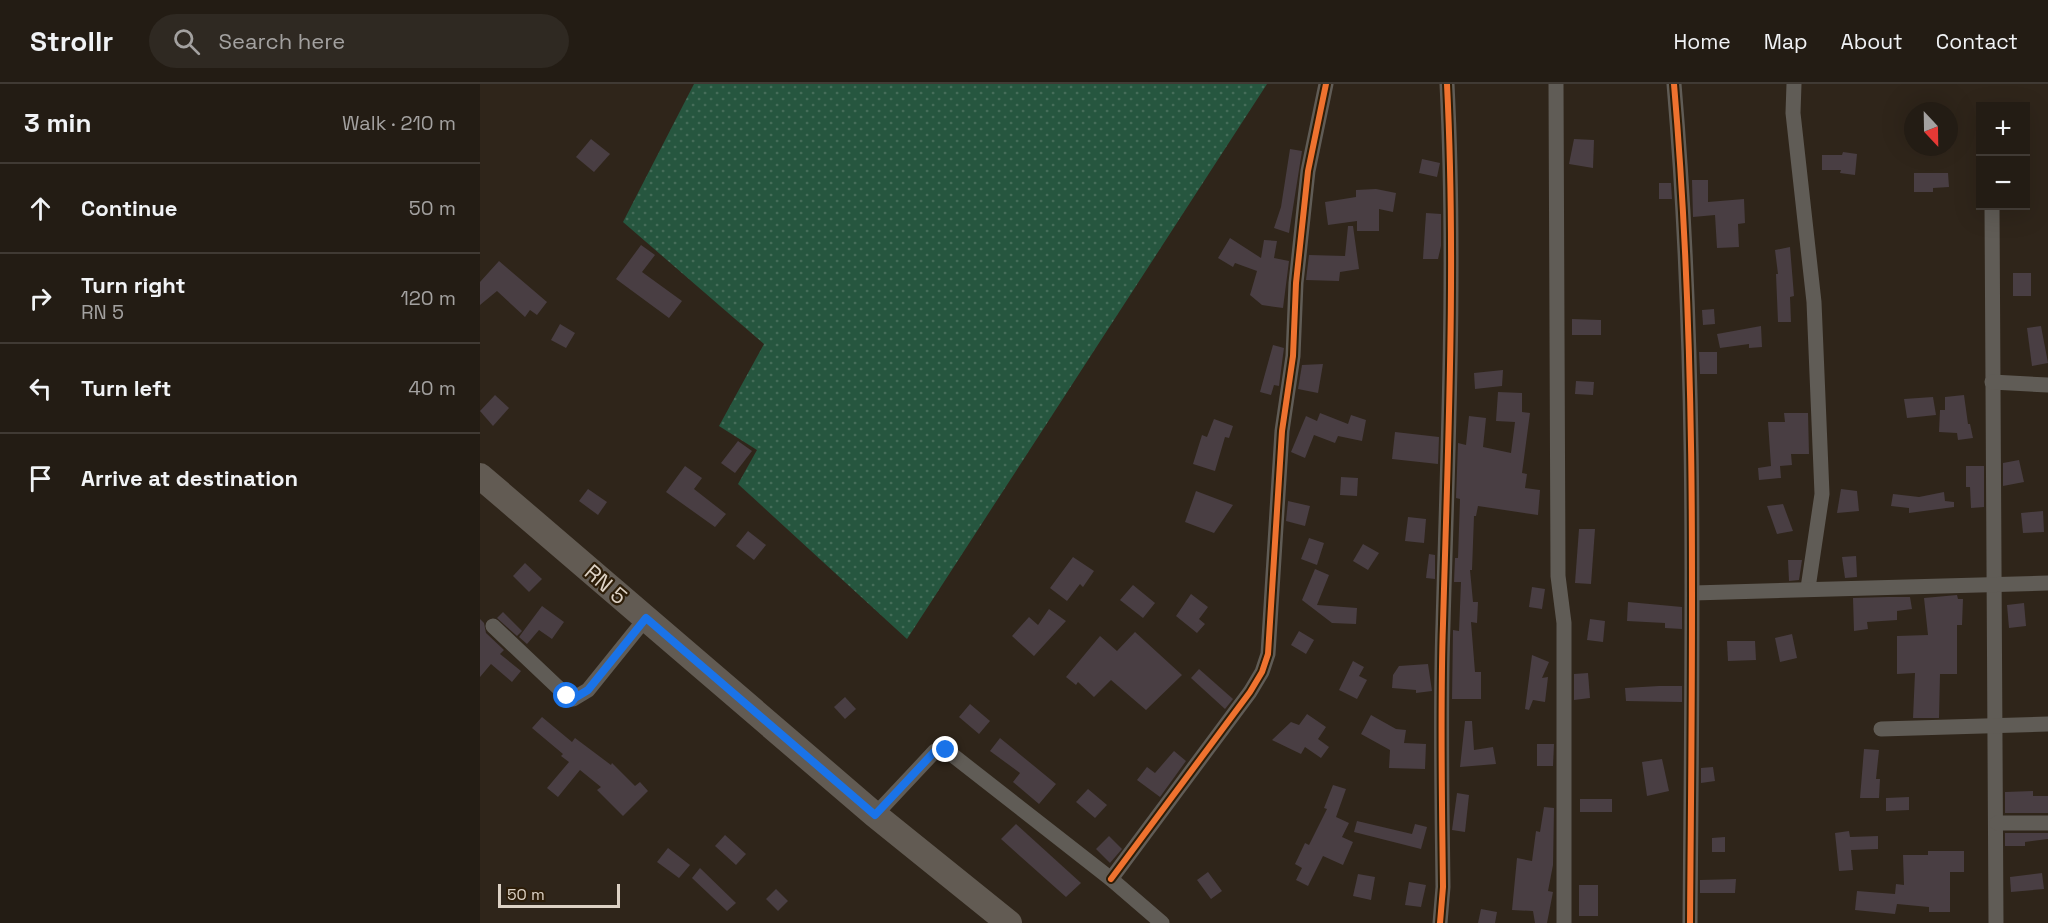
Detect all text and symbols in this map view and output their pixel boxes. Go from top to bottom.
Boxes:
search box [149,14,569,68]
text: Strollr [30,23,113,59]
icon: search [170,25,203,58]
text: Search here [218,27,345,55]
text: Home [1673,28,1731,55]
text: Map [1764,28,1808,55]
text: About [1841,28,1903,55]
text: Contact [1936,28,2018,55]
north arrow [1904,102,1958,156]
map controls [1976,102,2030,210]
button: + [1976,102,2030,156]
text: 3 min [24,106,92,140]
text: Walk · 210 m [342,110,456,136]
button: − [1976,156,2030,210]
icon: ahead [24,192,57,225]
text: Continue [81,194,177,222]
text: 50 m [409,195,456,221]
text: Turn right [81,271,186,299]
icon: right [24,282,57,315]
text: 120 m [400,285,456,311]
text: RN 5 [81,299,124,325]
icon: left [24,372,57,405]
text: Turn left [81,374,171,402]
text: 40 m [408,375,456,401]
icon: arrive [24,462,57,495]
text: Arrive at destination [81,464,298,492]
street label: RN 5 [579,558,633,610]
route start [553,682,579,708]
route end [932,736,958,762]
scale bar [498,881,620,908]
text: 50 m [507,884,545,905]

